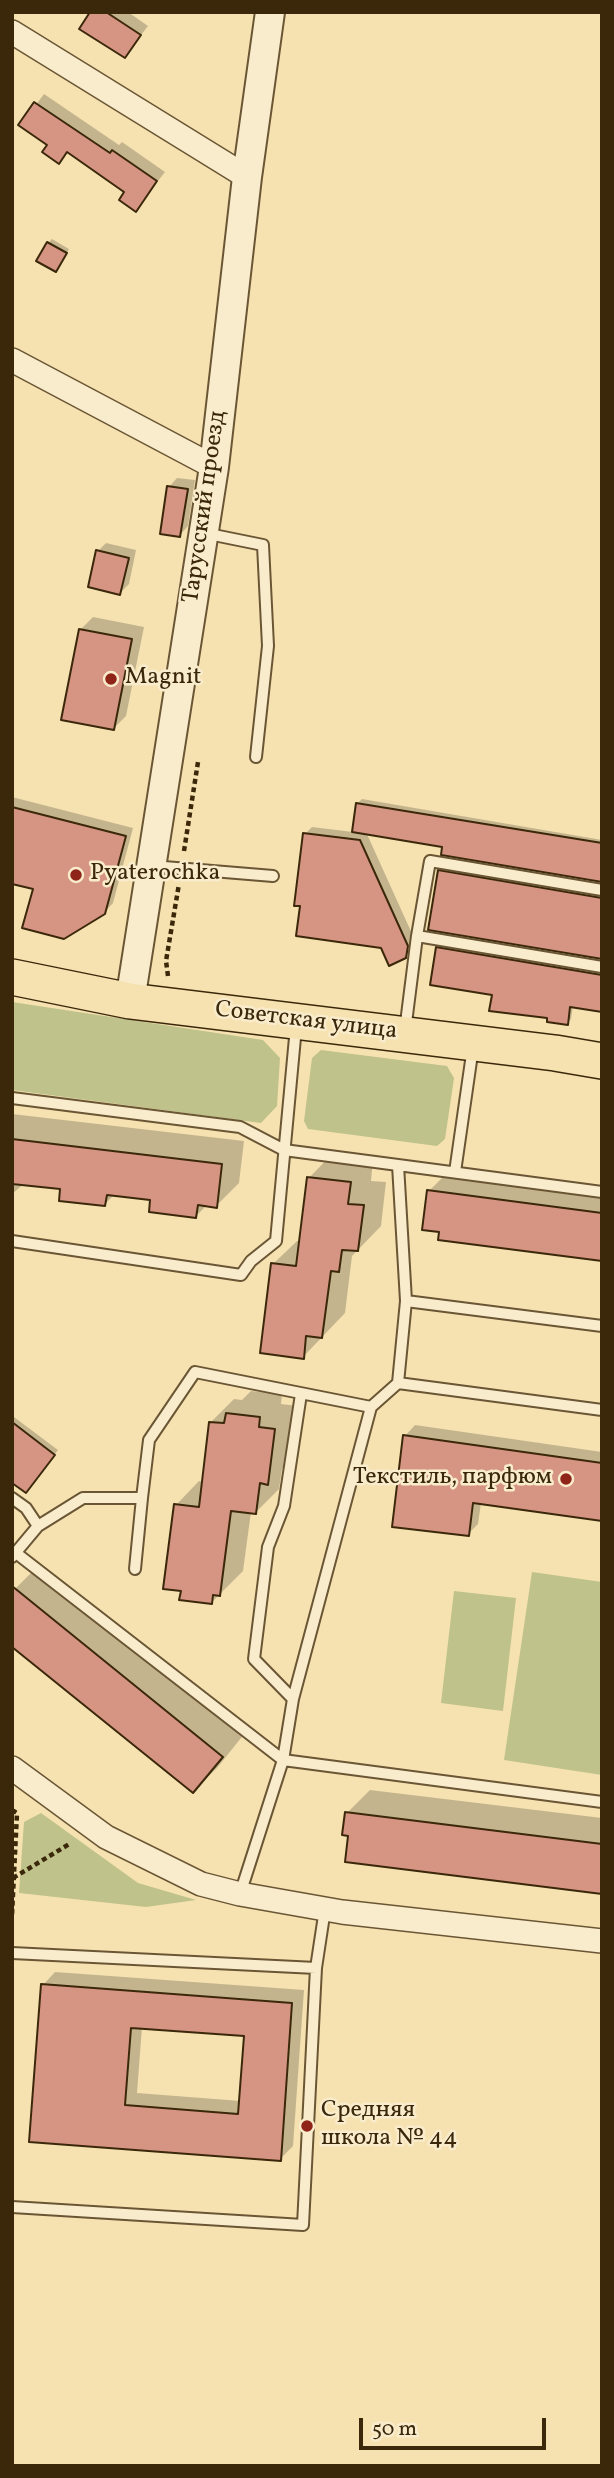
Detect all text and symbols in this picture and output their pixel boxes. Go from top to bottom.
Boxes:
street label: Тарусский проезд [178,409,234,605]
place label: Magnit [125,665,202,693]
marker: Magnit [103,671,119,687]
place label: Pyaterochka [90,861,220,889]
marker: Pyaterochka [68,867,84,883]
street label: Советская улица [213,997,399,1047]
place label: Текстиль, парфюм [353,1465,552,1493]
marker: Текстиль, парфюм [558,1471,574,1487]
place label: Средняя школа № 44 [321,2098,457,2154]
marker: Средняя школа № 44 [299,2118,315,2134]
scale bar [362,2404,549,2448]
text: 50 m [372,2415,417,2444]

